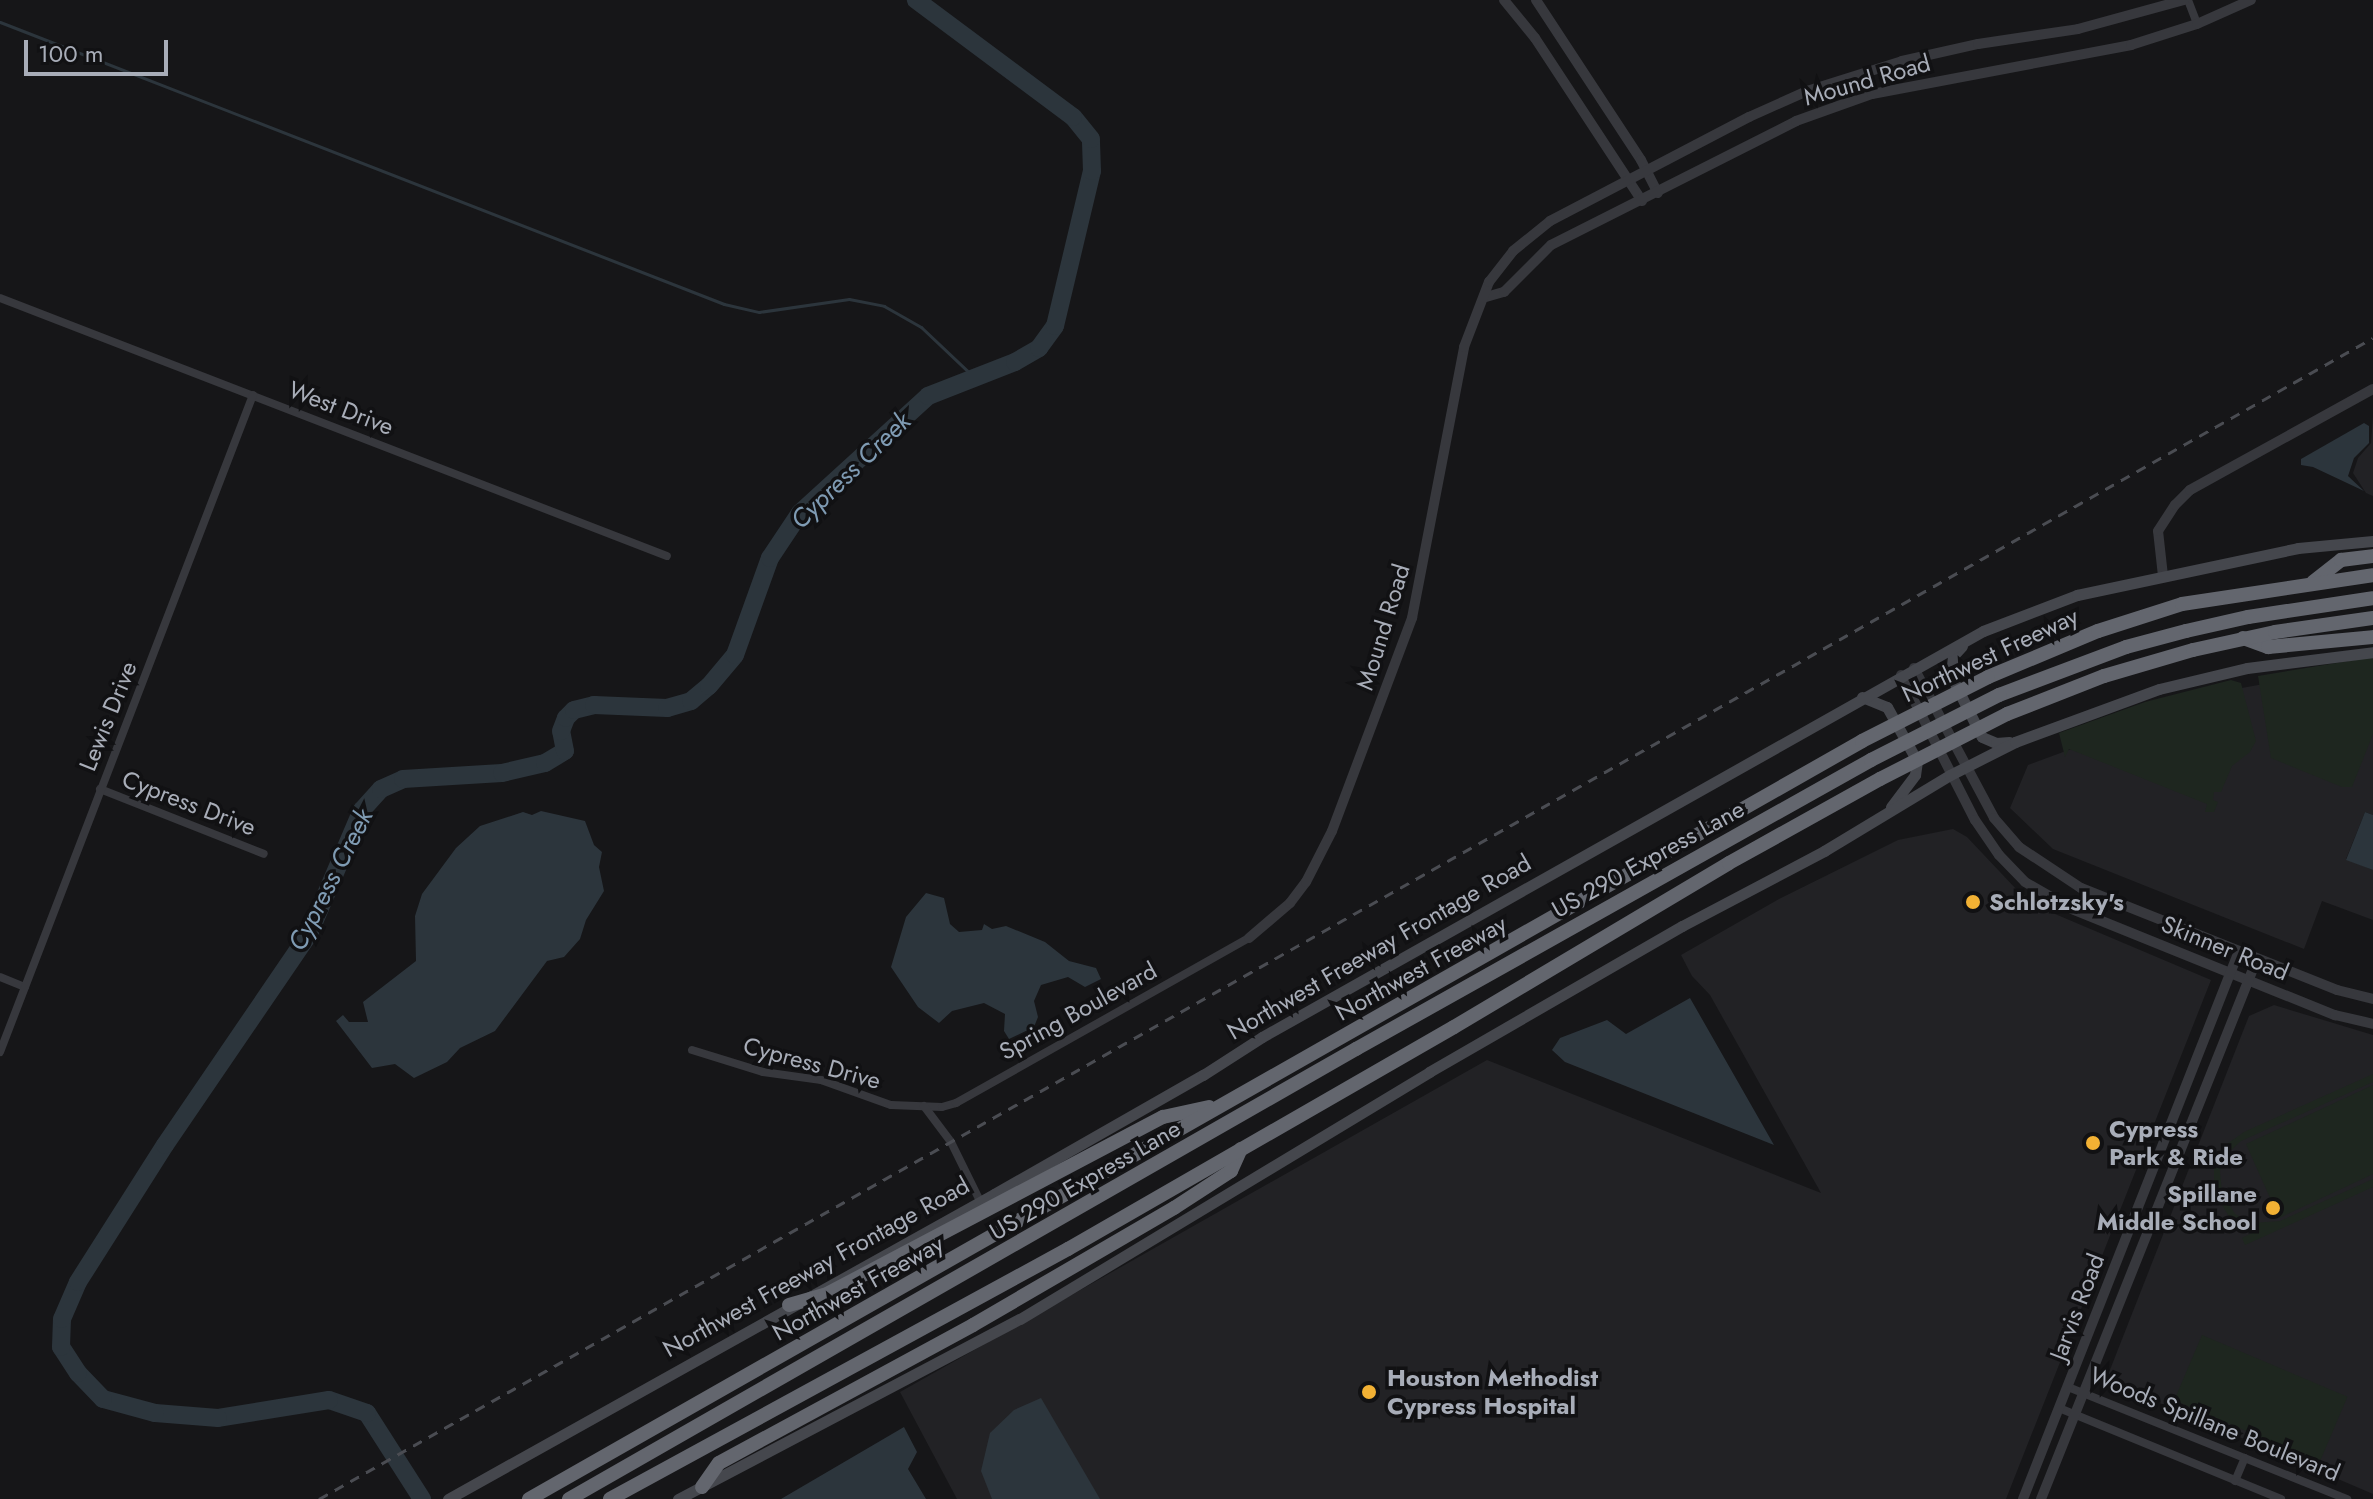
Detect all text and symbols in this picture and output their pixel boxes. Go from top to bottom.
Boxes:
scale bar [28,24,172,74]
text: 100 m [38,36,104,71]
street label: Mound Road [1800,48,1934,112]
street label: West Drive [284,375,398,441]
water label: Cypress Creek [784,406,918,536]
street label: Mound Road [1350,560,1416,694]
street label: Northwest Freeway [1897,602,2083,708]
street label: Lewis Drive [73,657,143,775]
street label: Cypress Drive [118,764,260,842]
street label: US 290 Express Lane [1547,794,1749,924]
water label: Cypress Creek [282,804,380,956]
street label: Northwest Freeway Frontage Road [1222,848,1536,1046]
place label: Schlotzsky's [1989,888,2124,916]
marker: Schlotzsky's [1964,893,1982,911]
street label: Northwest Freeway [1330,909,1512,1027]
street label: Skinner Road [2157,909,2293,987]
street label: Spring Boulevard [994,956,1162,1066]
street label: Cypress Drive [740,1031,884,1095]
street label: US 290 Express Lane [984,1114,1186,1246]
place label: Cypress Park & Ride [2109,1115,2243,1171]
marker: Cypress Park & Ride [2084,1134,2102,1152]
street label: Northwest Freeway Frontage Road [658,1171,974,1363]
place label: Spillane Middle School [2097,1180,2257,1236]
marker: Spillane Middle School [2264,1199,2282,1217]
street label: Northwest Freeway [767,1229,949,1347]
street label: Jarvis Road [2044,1250,2110,1364]
street label: Woods Spillane Boulevard [2086,1361,2344,1487]
place label: Houston Methodist Cypress Hospital [1387,1364,1598,1420]
marker: Houston Methodist Cypress Hospital [1358,1381,1380,1403]

